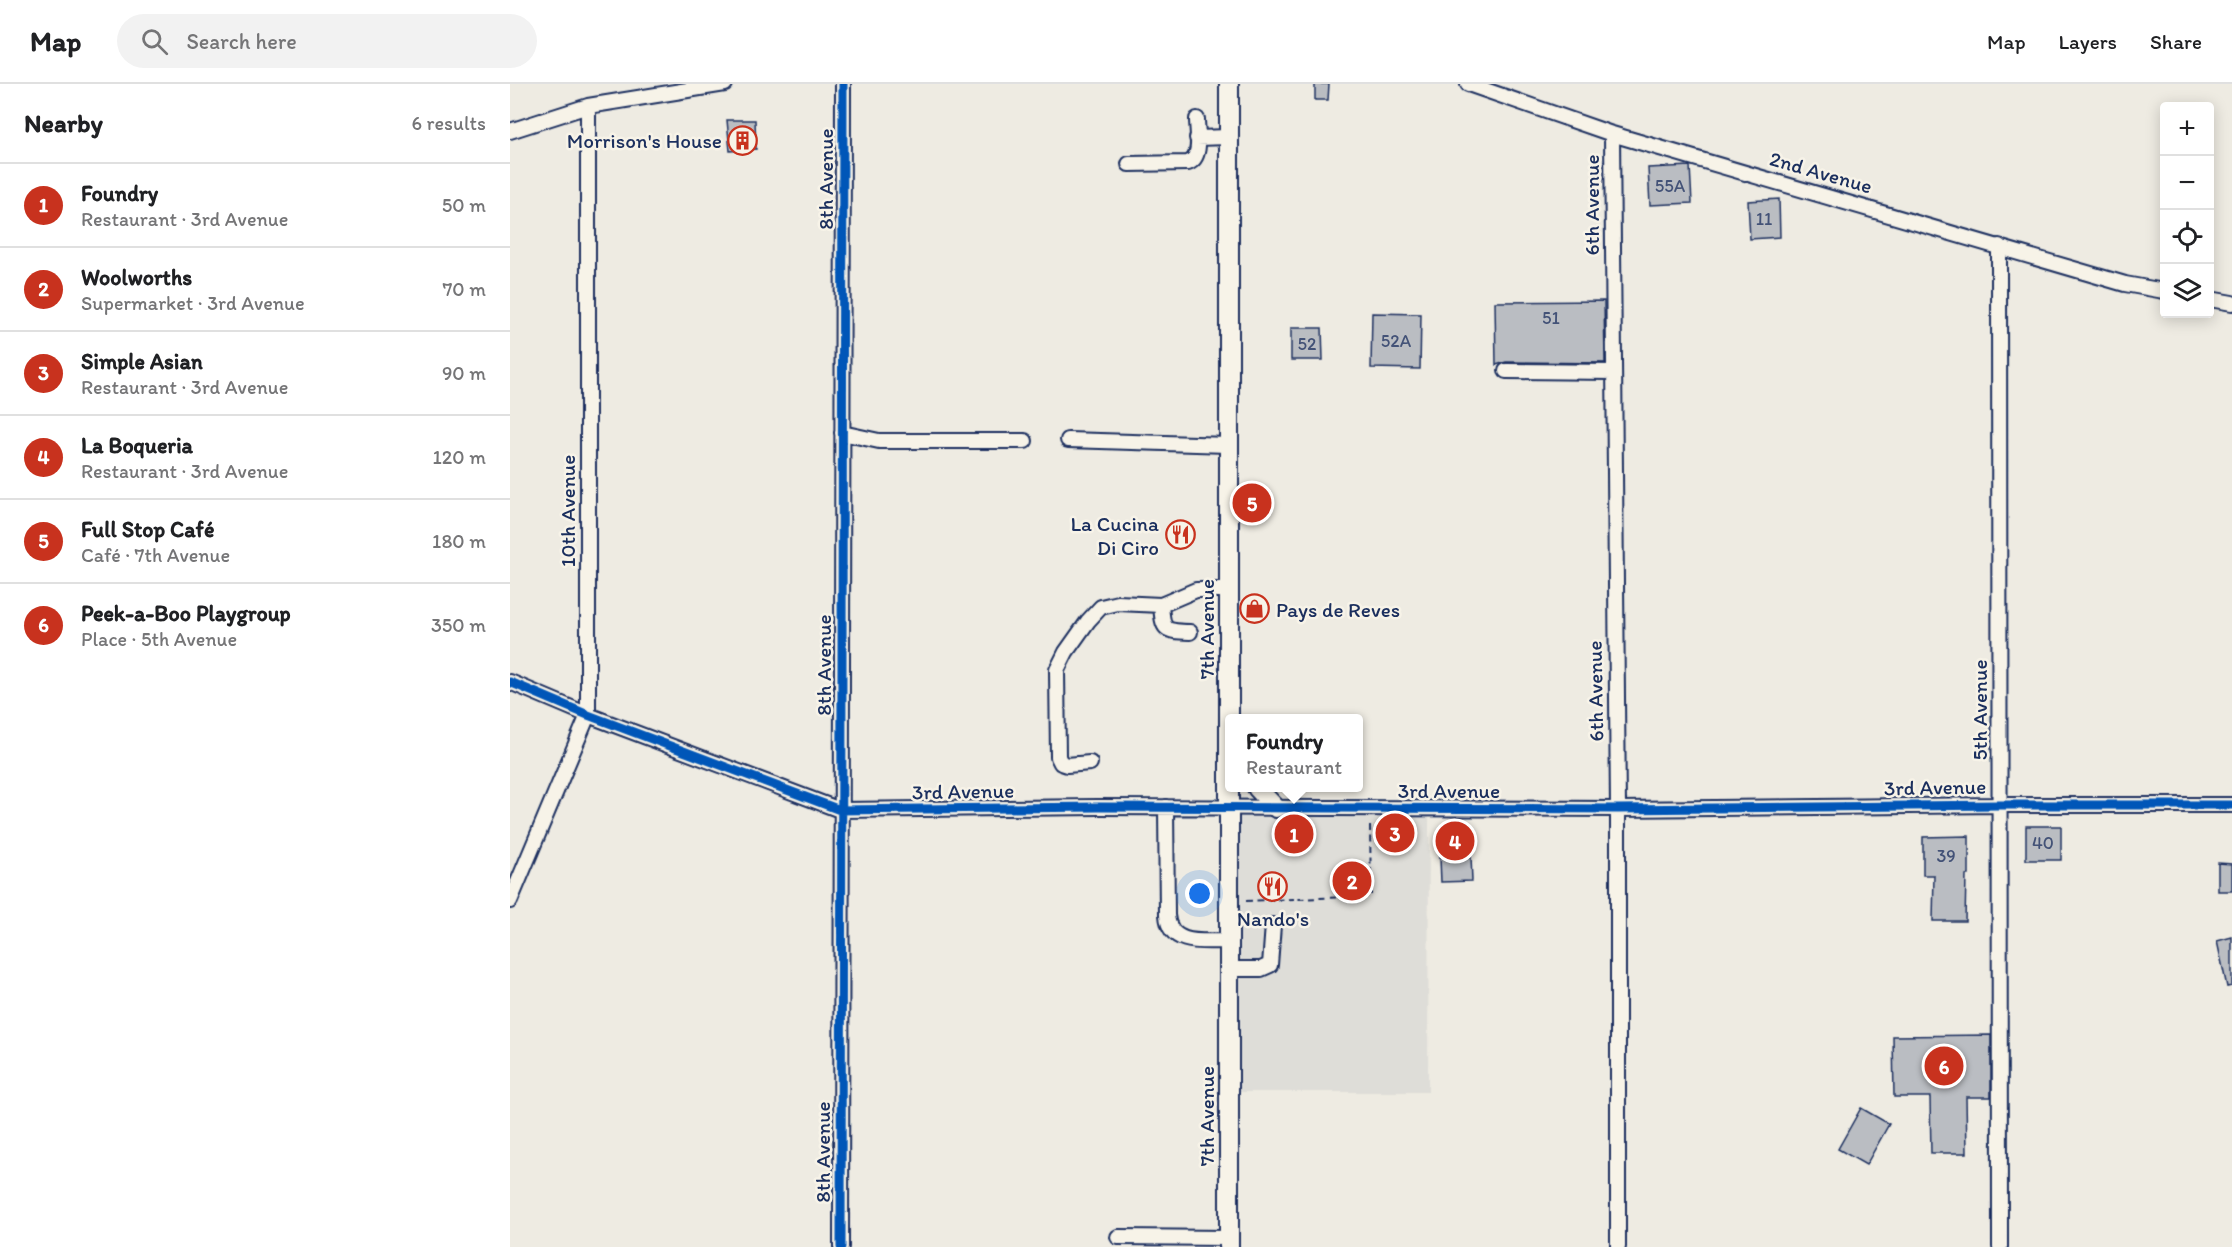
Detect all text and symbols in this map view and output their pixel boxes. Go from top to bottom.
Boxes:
search box [117,14,537,68]
text: Map [30,24,81,58]
icon: search [138,25,171,58]
text: Search here [186,28,297,55]
text: Map [1987,29,2026,54]
text: Layers [2059,29,2117,54]
text: Share [2150,29,2202,54]
map controls [2160,102,2214,318]
button: + [2160,102,2214,156]
text: Nearby [24,107,103,139]
text: 6 results [412,111,486,135]
building icon: Morrison's House [727,124,759,156]
place label: Morrison's House [567,128,722,153]
street label: 8th Avenue [813,128,838,230]
street label: 2nd Avenue [1767,145,1875,199]
street label: 6th Avenue [1579,154,1604,256]
button: − [2160,156,2214,210]
house number: 55A [1655,175,1686,197]
text: Foundry [81,180,158,207]
text: 1 [39,193,48,217]
text: 50 m [442,193,486,217]
text: Restaurant · 3rd Avenue [81,207,288,231]
house number: 11 [1756,208,1772,230]
button: locate [2160,210,2214,264]
text: Woolworths [81,264,192,291]
button: layers [2160,264,2214,318]
text: 2 [38,277,49,301]
text: 70 m [442,277,486,301]
text: Supermarket · 3rd Avenue [81,291,305,315]
house number: 51 [1542,307,1560,329]
house number: 52A [1381,330,1412,352]
house number: 52 [1298,333,1317,355]
text: Simple Asian [81,348,203,375]
text: 3 [38,361,49,385]
text: 90 m [442,361,486,385]
text: Restaurant · 3rd Avenue [81,375,288,399]
text: La Boqueria [81,432,193,459]
text: 4 [37,445,50,469]
text: 120 m [433,445,486,469]
street label: 10th Avenue [555,455,580,567]
text: Restaurant · 3rd Avenue [81,459,288,483]
pin: 5 [1232,480,1272,526]
place label: La Cucina Di Ciro [1070,511,1159,560]
text: Full Stop Café [81,516,214,543]
restaurant icon: La Cucina Di Ciro [1164,519,1196,551]
text: 5 [38,529,49,553]
text: 180 m [432,529,486,553]
text: Café · 7th Avenue [81,543,230,567]
street label: 7th Avenue [1194,579,1219,679]
shop icon: Pays de Reves [1239,593,1271,625]
place label: Pays de Reves [1276,597,1400,622]
text: Peek-a-Boo Playgroup [81,600,291,627]
text: 6 [38,613,49,637]
text: 350 m [431,613,486,637]
street label: 8th Avenue [811,614,836,716]
text: Place · 5th Avenue [81,627,237,651]
street label: 6th Avenue [1582,640,1608,742]
street label: 5th Avenue [1967,659,1992,761]
popup [1225,714,1363,792]
text: Foundry [1246,728,1323,755]
text: Restaurant [1246,755,1342,779]
street label: 3rd Avenue [1884,774,1986,800]
street label: 3rd Avenue [912,778,1014,804]
street label: 3rd Avenue [1398,778,1500,803]
pin: 3 [1376,810,1414,855]
pin: 1 [1274,812,1314,856]
pin: 4 [1436,818,1474,864]
house number: 40 [2032,832,2054,854]
house number: 39 [1936,845,1956,867]
pin: 2 [1332,858,1372,904]
restaurant icon: Nando's [1257,871,1289,903]
your location [1185,879,1214,908]
place label: Nando's [1237,906,1309,931]
pin: 6 [1924,1044,1964,1088]
street label: 7th Avenue [1194,1066,1219,1166]
street label: 8th Avenue [810,1101,835,1203]

